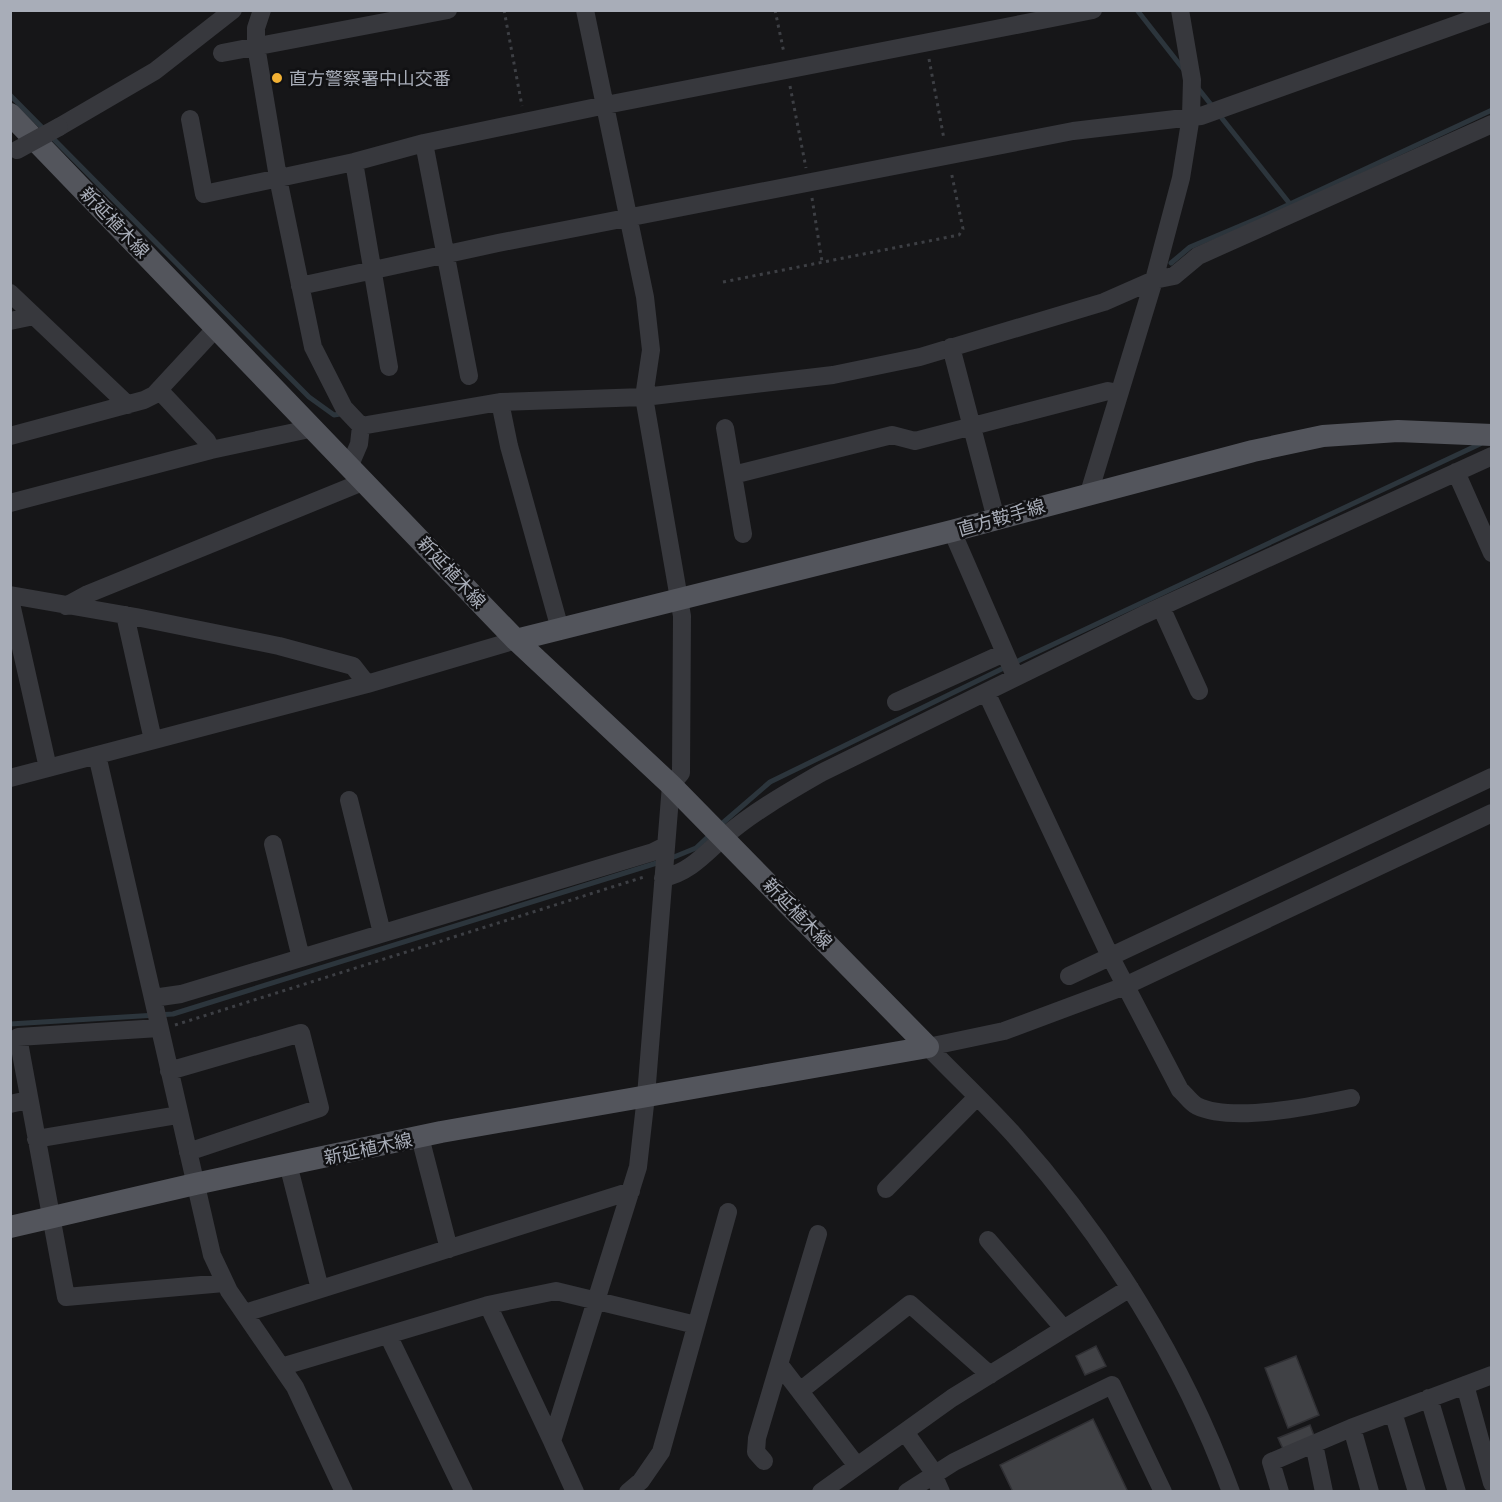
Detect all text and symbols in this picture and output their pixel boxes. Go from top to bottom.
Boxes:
place label: 直方警察署中山交番 [289,67,451,89]
marker: 直方警察署中山交番 [270,71,284,85]
street label: 新延植木線 [76,182,154,262]
street label: 直方鞍手線 [955,494,1047,540]
street label: 新延植木線 [413,532,491,612]
street label: 新延植木線 [759,873,837,953]
street label: 新延植木線 [322,1128,414,1168]

